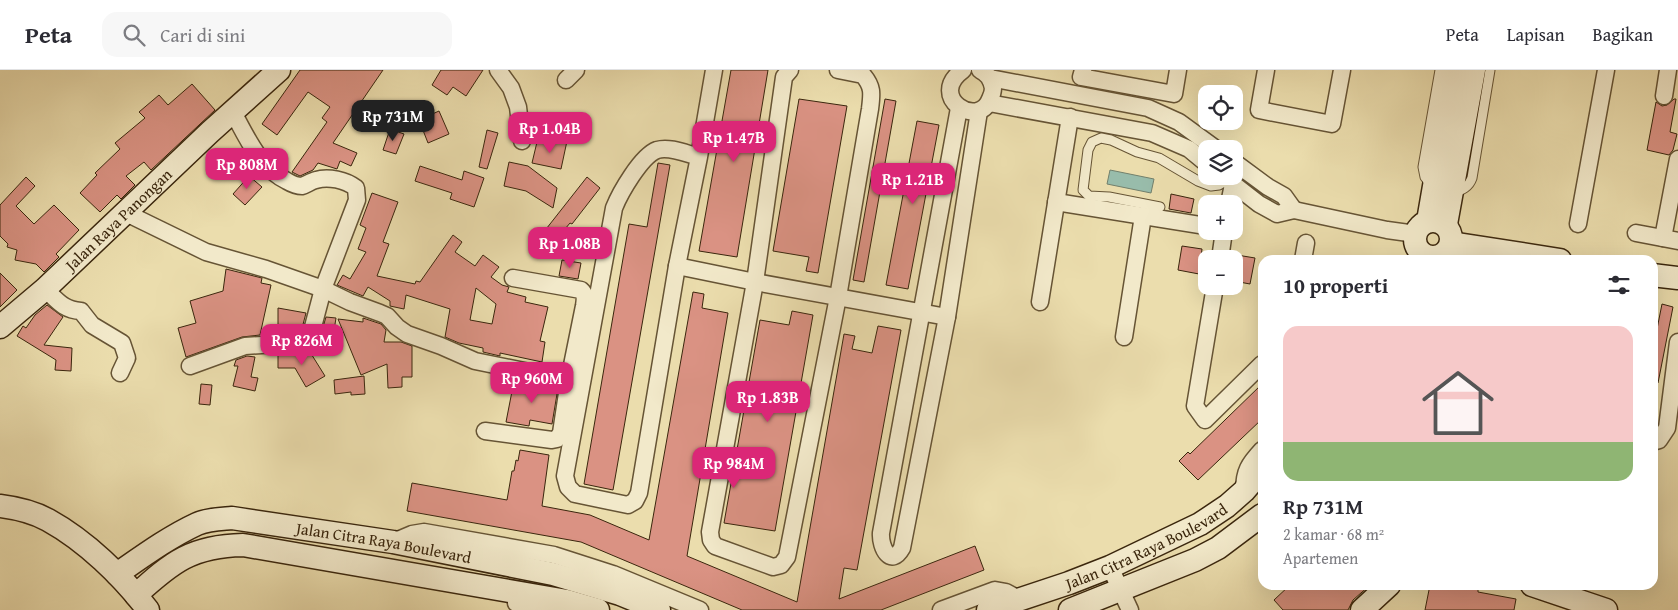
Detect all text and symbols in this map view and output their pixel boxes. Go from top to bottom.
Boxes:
search box [102,12,452,57]
text: Peta [25,17,72,52]
icon: search [120,21,148,49]
text: Cari di sini [160,21,245,49]
text: Peta [1446,21,1479,48]
text: Lapisan [1507,21,1565,48]
text: Bagikan [1593,21,1653,48]
map controls [1198,85,1243,295]
button: locate [1198,85,1243,130]
pin: Rp 731M [347,100,439,142]
text: Rp 731M [362,104,424,128]
pin: Rp 1.04B [498,112,602,154]
text: Rp 1.04B [519,116,581,140]
pin: Rp 1.47B [682,121,786,163]
text: Rp 1.47B [703,125,765,149]
button: layers [1198,140,1243,185]
pin: Rp 808M [201,148,293,190]
text: Rp 808M [216,152,278,176]
street label: Jalan Raya Panongan [58,162,177,278]
pin: Rp 1.21B [861,162,965,205]
text: Rp 1.21B [882,167,944,191]
button: + [1198,195,1243,240]
pin: Rp 1.08B [518,226,622,269]
text: Rp 1.08B [539,231,601,255]
button: − [1198,250,1243,295]
text: 10 properti [1283,270,1388,301]
icon: filters [1605,271,1633,299]
pin: Rp 826M [256,324,348,366]
text: Rp 826M [271,328,333,352]
icon: home [1413,358,1503,448]
pin: Rp 960M [486,362,578,404]
text: Rp 960M [501,366,563,390]
pin: Rp 1.83B [716,380,820,423]
text: Rp 1.83B [737,385,799,409]
pin: Rp 984M [688,446,780,489]
text: Rp 984M [703,451,765,475]
text: Rp 731M [1283,491,1363,522]
street label: Jalan Citra Raya Boulevard [1060,497,1232,596]
street label: Jalan Citra Raya Boulevard [293,515,474,569]
text: 2 kamar · 68 m² [1283,522,1384,546]
text: Apartemen [1283,546,1358,570]

